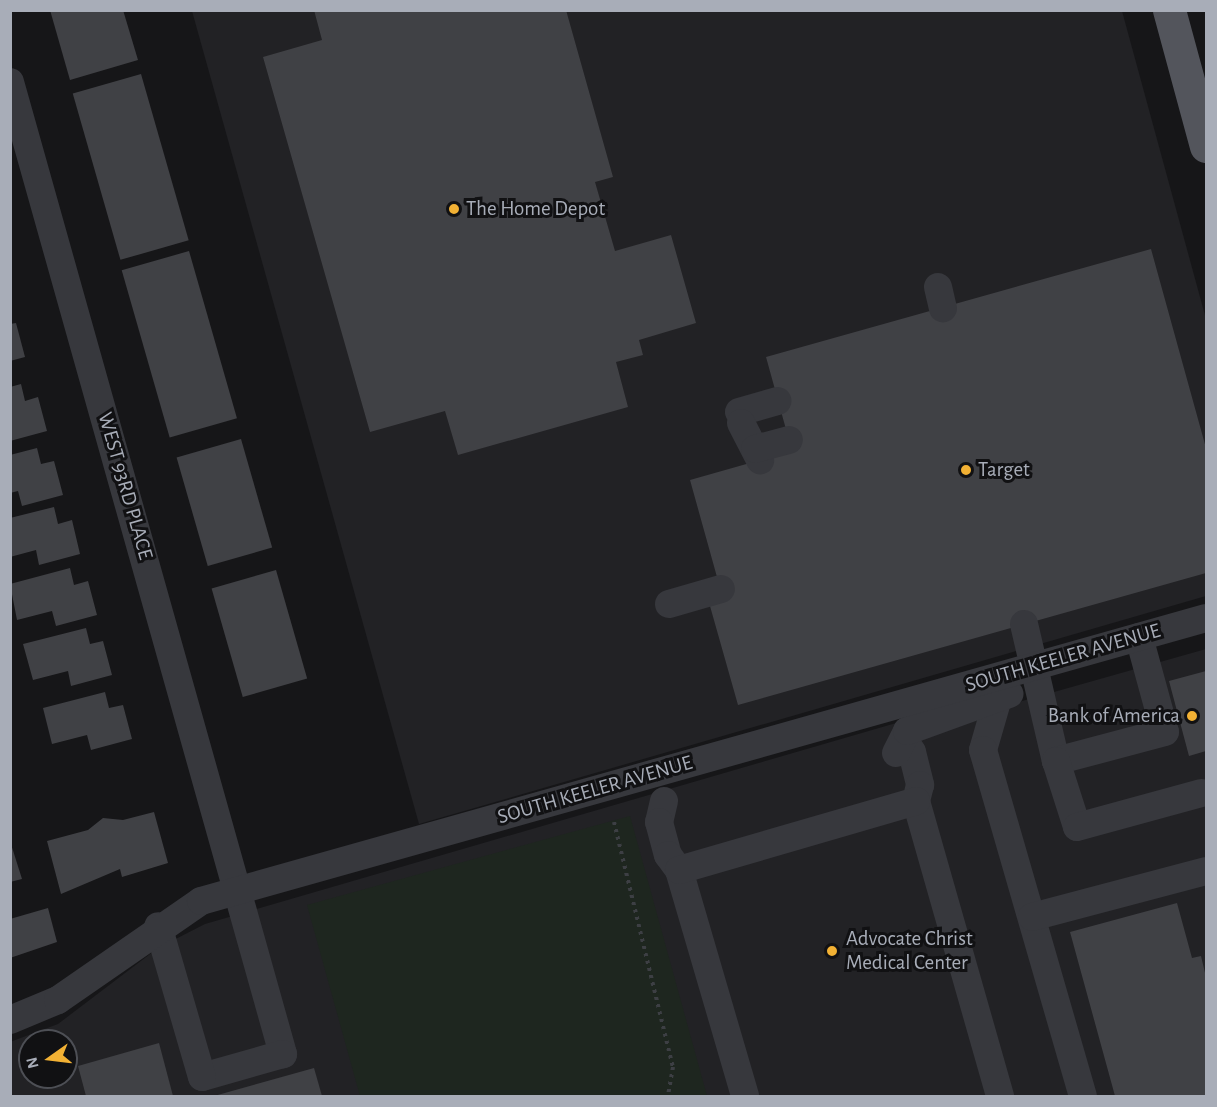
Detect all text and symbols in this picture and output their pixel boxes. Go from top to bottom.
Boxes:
place label: The Home Depot [466,196,605,222]
marker: The Home Depot [447,202,461,216]
street label: WEST 93RD PLACE [92,409,158,563]
place label: Target [978,457,1030,483]
marker: Target [959,463,973,477]
street label: SOUTH KEELER AVENUE [963,618,1163,698]
place label: Bank of America [1048,703,1180,729]
marker: Bank of America [1185,709,1199,723]
street label: SOUTH KEELER AVENUE [495,750,695,830]
place label: Advocate Christ Medical Center [846,926,973,976]
marker: Advocate Christ Medical Center [823,942,841,960]
north arrow [18,1029,78,1089]
text: N [23,1056,42,1070]

